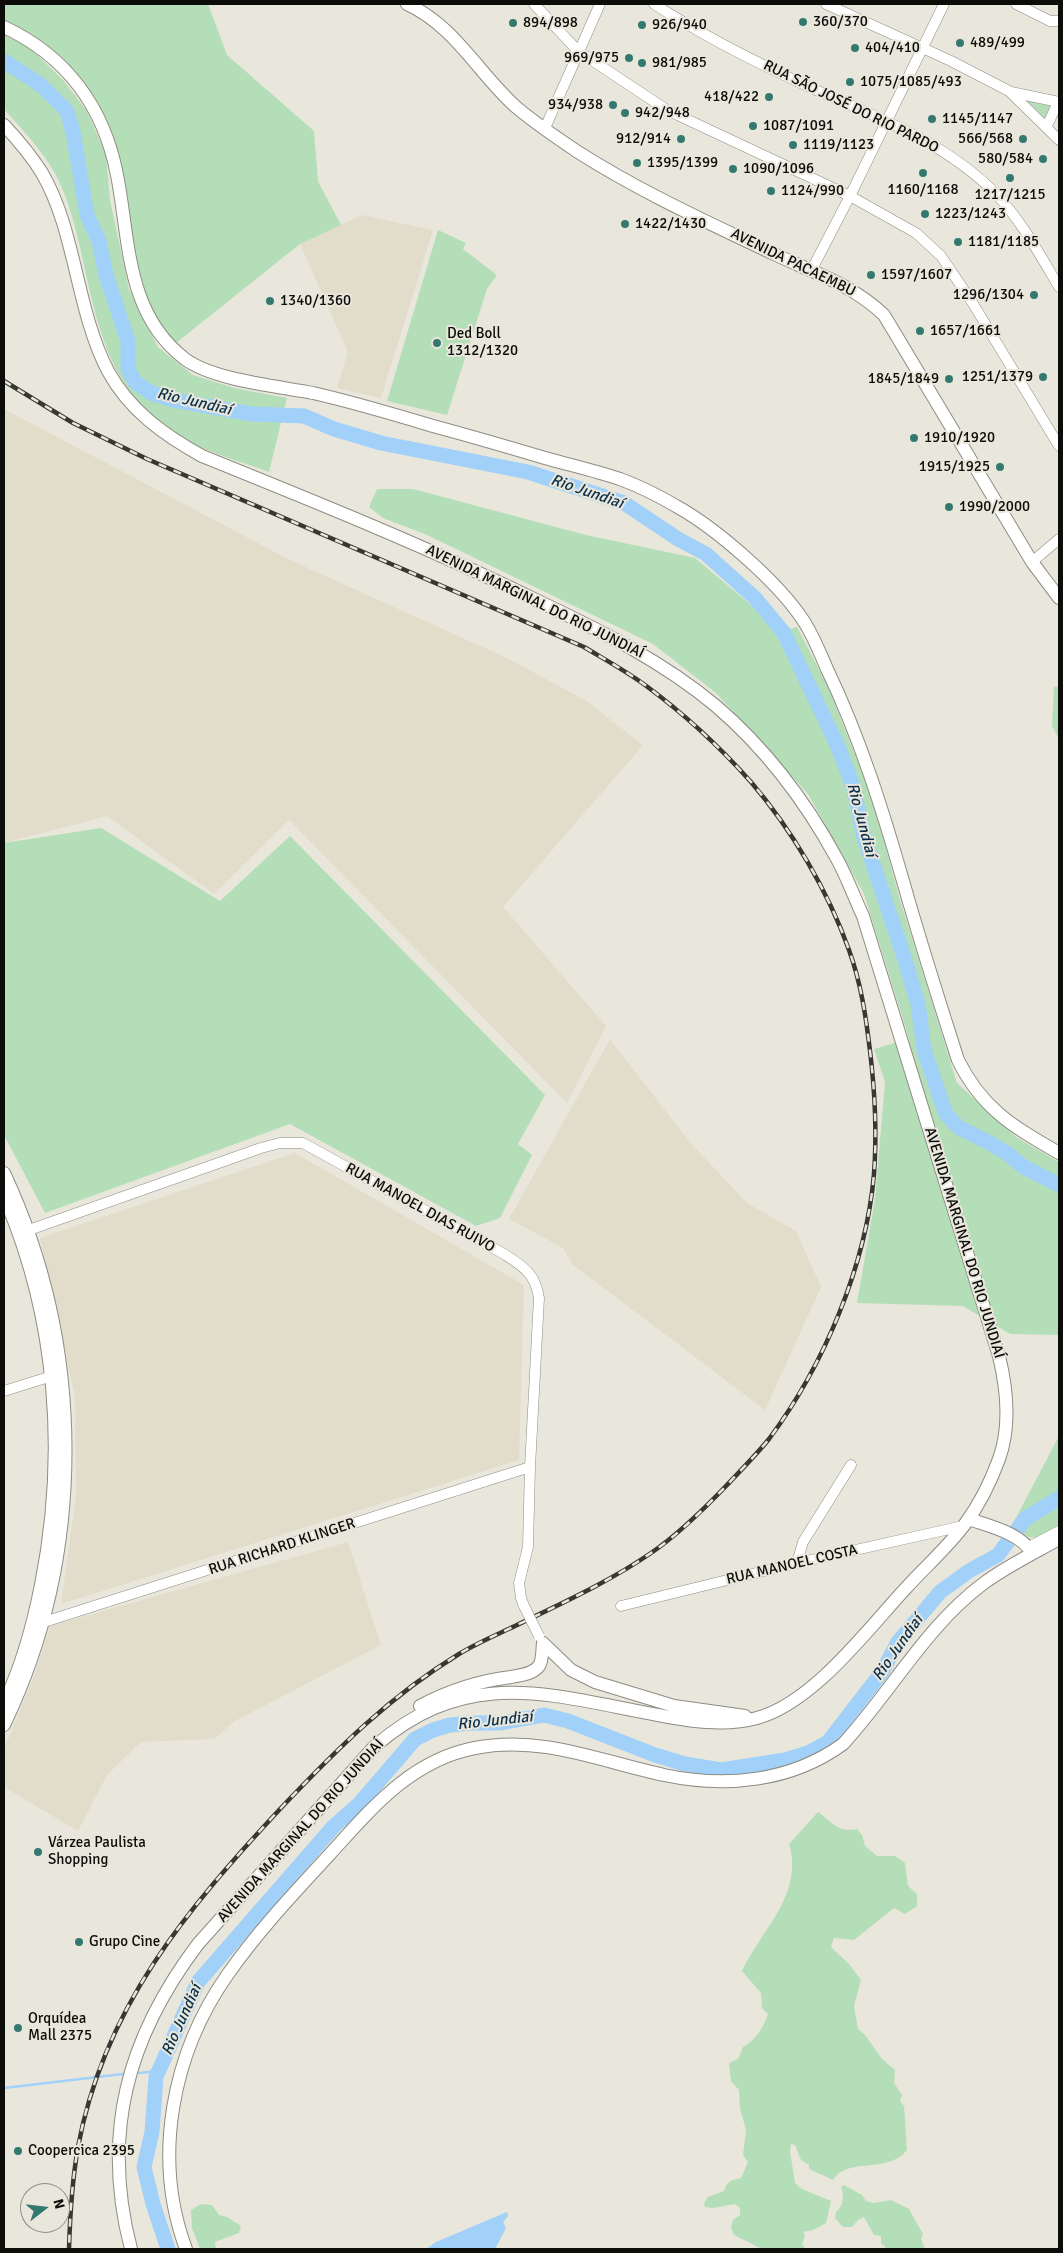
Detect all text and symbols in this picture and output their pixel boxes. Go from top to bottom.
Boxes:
place label: 360/370 [813,13,868,31]
place label: 894/898 [523,14,578,32]
place label: 926/940 [652,16,707,34]
marker: 360/370 [797,16,809,28]
marker: 894/898 [507,17,519,29]
marker: 926/940 [636,19,648,31]
place label: 489/499 [970,34,1025,52]
marker: 489/499 [954,37,966,49]
place label: 404/410 [865,39,920,57]
marker: 404/410 [849,42,861,54]
place label: 969/975 [564,49,619,67]
marker: 969/975 [623,52,635,64]
place label: 981/985 [652,54,707,72]
marker: 981/985 [636,57,648,69]
street label: RUA SÃO JOSÉ DO RIO PARDO [760,57,942,157]
place label: 1075/1085/493 [860,73,962,91]
marker: 1075/1085/493 [844,76,856,88]
place label: 418/422 [704,88,759,106]
marker: 418/422 [763,91,775,103]
place label: 934/938 [548,96,603,114]
marker: 934/938 [607,99,619,111]
place label: 942/948 [635,104,690,122]
marker: 942/948 [619,107,631,119]
place label: 1145/1147 [942,110,1013,128]
marker: 1145/1147 [926,113,938,125]
place label: 1087/1091 [763,117,834,135]
marker: 1087/1091 [747,120,759,132]
place label: 912/914 [616,130,671,148]
place label: 566/568 [958,130,1013,148]
marker: 912/914 [675,133,687,145]
marker: 566/568 [1017,133,1029,145]
place label: 1119/1123 [803,136,874,154]
marker: 1119/1123 [787,139,799,151]
place label: 580/584 [978,150,1033,168]
marker: 580/584 [1037,153,1049,165]
place label: 1395/1399 [647,154,718,172]
marker: 1395/1399 [631,157,643,169]
place label: 1090/1096 [743,160,814,178]
marker: 1090/1096 [727,163,739,175]
marker: 1160/1168 [917,167,929,179]
marker: 1217/1215 [1004,172,1016,184]
place label: 1160/1168 [887,181,959,199]
place label: 1124/990 [781,182,844,200]
marker: 1124/990 [765,185,777,197]
place label: 1217/1215 [974,186,1046,204]
place label: 1223/1243 [935,205,1006,223]
marker: 1223/1243 [919,208,931,220]
place label: 1422/1430 [635,215,706,233]
marker: 1422/1430 [619,218,631,230]
street label: AVENIDA PACAEMBU [728,225,858,301]
place label: 1181/1185 [968,233,1039,251]
marker: 1181/1185 [952,236,964,248]
place label: 1597/1607 [881,266,952,284]
marker: 1597/1607 [865,269,877,281]
place label: 1296/1304 [953,286,1024,304]
marker: 1296/1304 [1028,289,1040,301]
place label: 1340/1360 [280,292,351,310]
marker: 1340/1360 [264,295,276,307]
place label: 1657/1661 [930,322,1001,340]
place label: Ded Boll 1312/1320 [447,325,518,360]
marker: 1657/1661 [914,325,926,337]
marker: Ded Boll 1312/1320 [431,337,443,349]
place label: 1251/1379 [962,368,1033,386]
place label: 1845/1849 [868,370,939,388]
marker: 1251/1379 [1037,371,1049,383]
marker: 1845/1849 [943,373,955,385]
water label: Rio Jundiaí [155,384,233,420]
place label: 1910/1920 [924,429,995,447]
marker: 1910/1920 [908,432,920,444]
place label: 1915/1925 [919,458,990,476]
marker: 1915/1925 [994,461,1006,473]
water label: Rio Jundiaí [548,471,626,513]
place label: 1990/2000 [959,498,1030,516]
marker: 1990/2000 [943,501,955,513]
street label: AVENIDA MARGINAL DO RIO JUNDIAÍ [423,541,647,663]
water label: Rio Jundiaí [842,781,880,859]
street label: AVENIDA MARGINAL DO RIO JUNDIAÍ [920,1125,1008,1361]
street label: RUA MANOEL DIAS RUIVO [342,1159,498,1257]
street label: RUA RICHARD KLINGER [206,1515,358,1579]
street label: RUA MANOEL COSTA [725,1541,859,1589]
water label: Rio Jundiaí [868,1611,928,1685]
water label: Rio Jundiaí [456,1707,534,1735]
street label: AVENIDA MARGINAL DO RIO JUNDIAÍ [214,1736,388,1926]
place label: Várzea Paulista Shopping [48,1834,146,1869]
marker: Várzea Paulista Shopping [32,1846,44,1858]
place label: Grupo Cine [89,1933,160,1951]
marker: Grupo Cine [73,1936,85,1948]
water label: Rio Jundiaí [158,1982,206,2058]
place label: Orquídea Mall 2375 [28,2010,92,2045]
marker: Orquídea Mall 2375 [12,2022,24,2034]
place label: Coopercica 2395 [28,2142,135,2160]
marker: Coopercica 2395 [12,2145,24,2157]
north arrow [20,2183,70,2233]
text: N [49,2197,68,2211]

